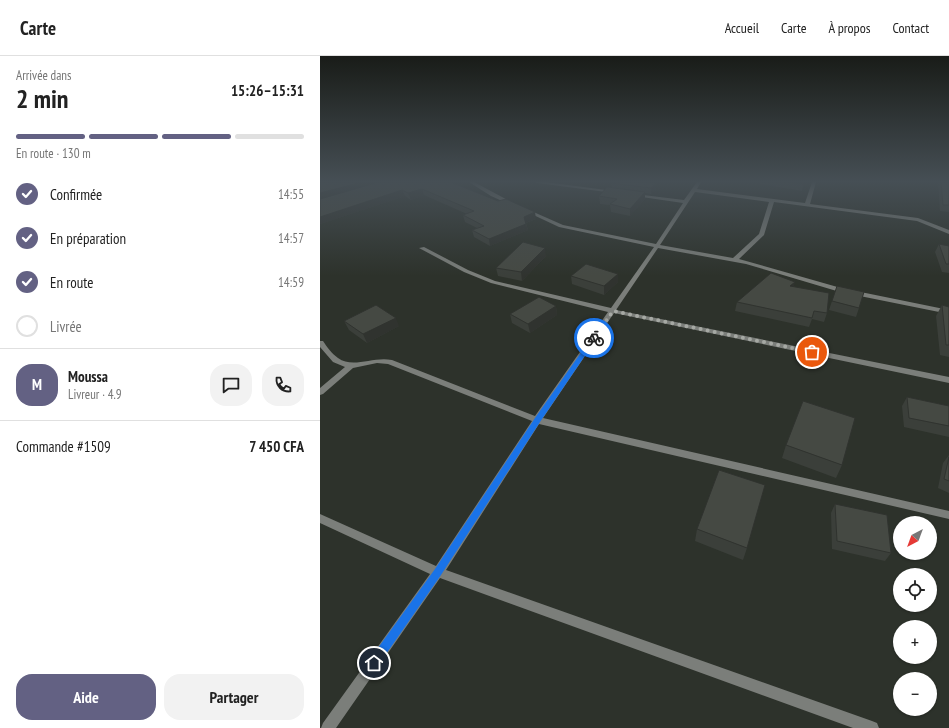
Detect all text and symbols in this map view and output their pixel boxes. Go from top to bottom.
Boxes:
text: Carte [20,16,56,40]
text: Accueil [725,19,759,37]
text: Carte [781,19,807,37]
text: À propos [829,19,871,37]
text: Contact [893,19,929,37]
text: Arrivée dans [16,67,71,84]
text: 15:26–15:31 [231,81,304,100]
text: 2 min [16,82,69,115]
text: En route · 130 m [16,145,91,162]
icon: check [16,183,38,205]
text: Confirmée [50,185,102,204]
text: 14:55 [278,186,304,203]
icon: check [16,227,38,249]
text: En préparation [50,229,126,248]
text: 14:57 [278,230,304,247]
icon: check [16,271,38,293]
text: En route [50,273,94,292]
text: 14:59 [278,274,304,291]
text: Livrée [50,317,82,336]
courier [574,318,614,358]
icon: bike [583,327,605,349]
pin [795,335,829,369]
icon: bag [801,341,823,363]
button: chat [210,364,252,406]
button: phone [262,364,304,406]
text: Moussa [68,367,108,386]
text: M [32,375,42,394]
text: Livreur · 4.9 [68,386,122,403]
text: Commande #1509 [16,437,111,456]
text: 7 450 CFA [249,437,304,456]
north arrow [893,516,937,560]
map controls [893,516,937,716]
button: locate [893,568,937,612]
button: + [893,620,937,664]
pin [357,646,391,680]
icon: home [363,652,385,674]
button: − [893,672,937,716]
button: Aide [16,674,156,720]
button: Partager [164,674,304,720]

